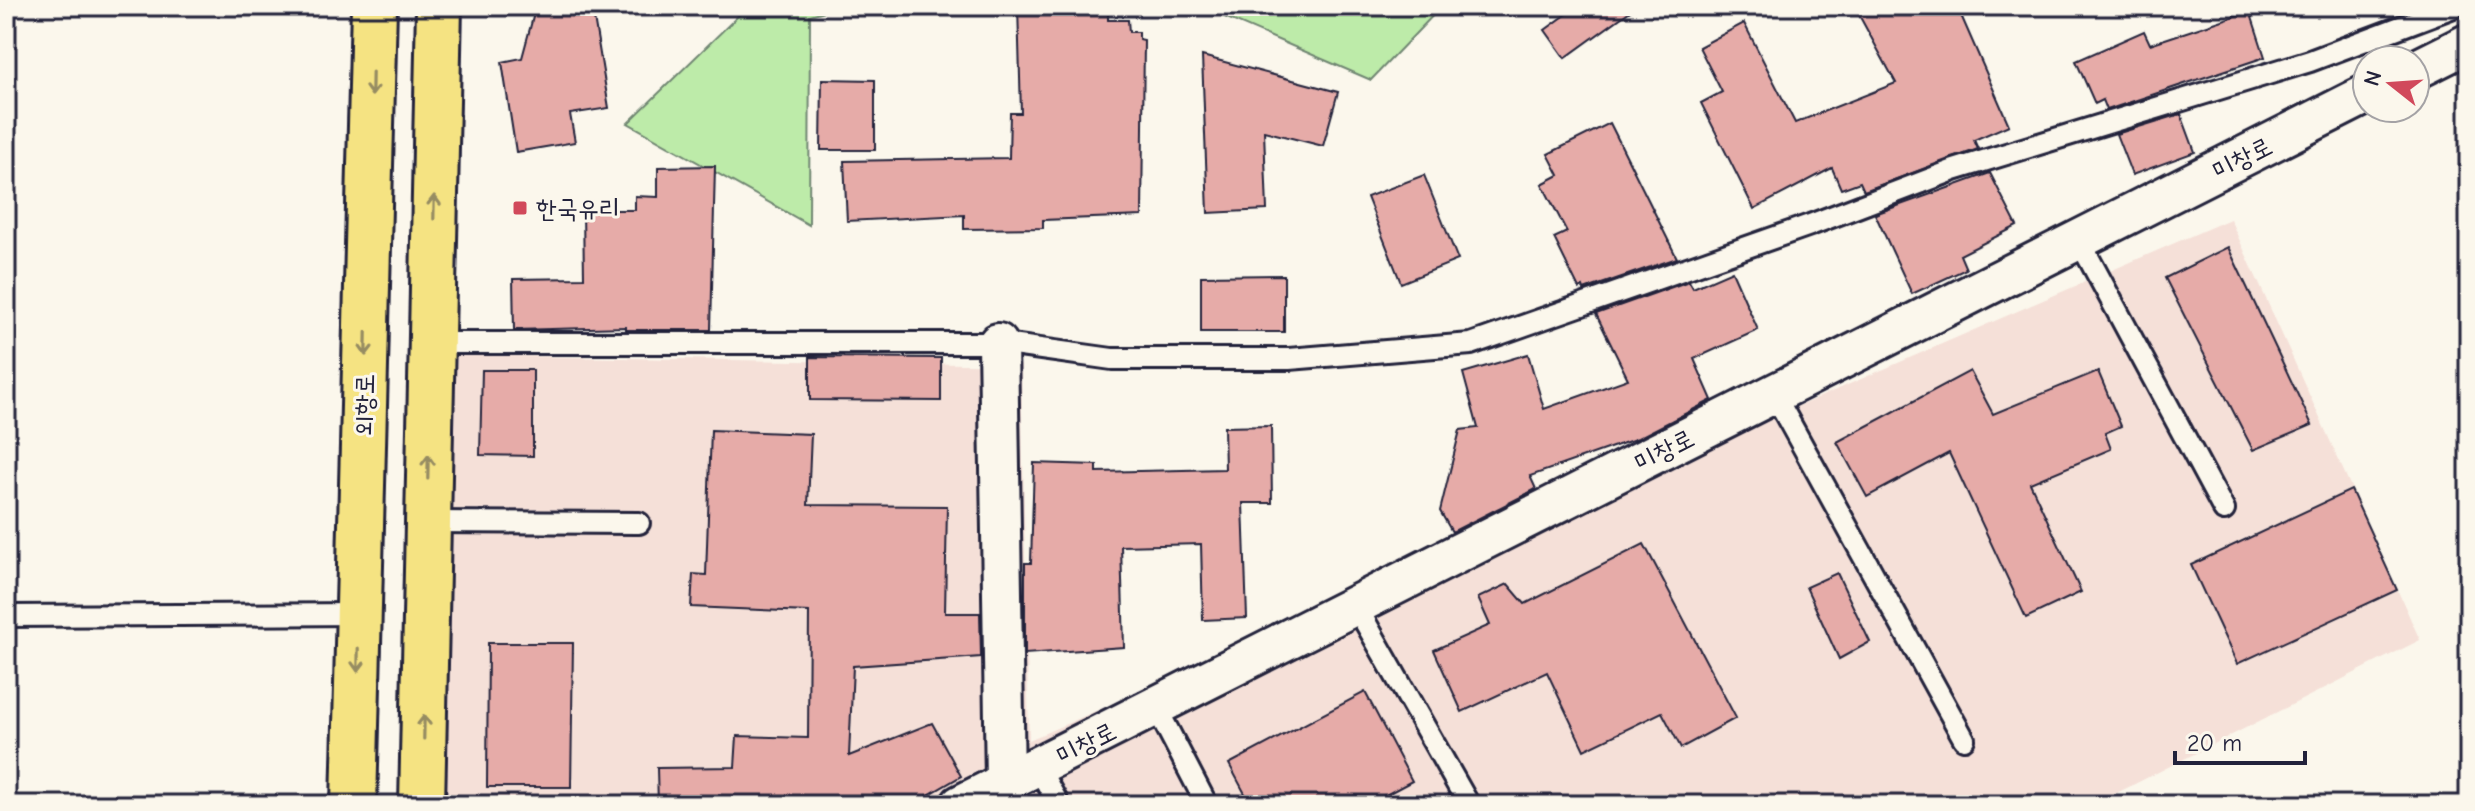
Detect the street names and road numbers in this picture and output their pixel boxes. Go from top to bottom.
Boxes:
street label: 미창로 [2208,131,2277,187]
street label: 외항로 [349,373,381,437]
street label: 미창로 [1630,423,1699,479]
street label: 미창로 [1052,716,1121,772]

